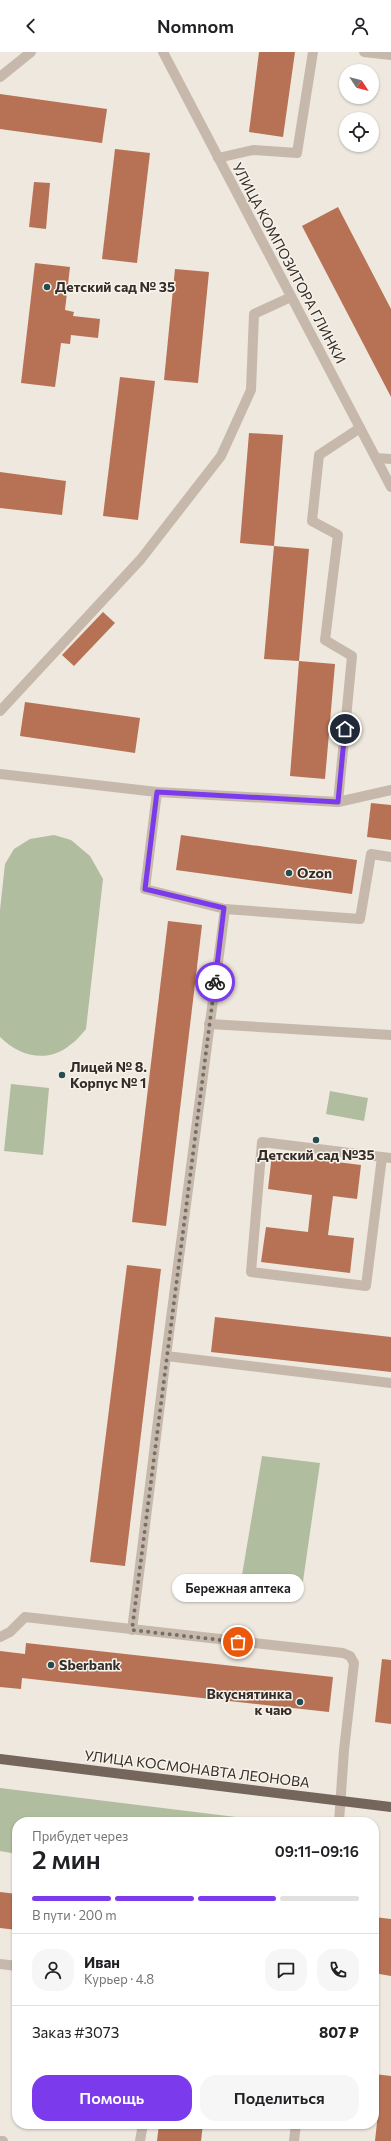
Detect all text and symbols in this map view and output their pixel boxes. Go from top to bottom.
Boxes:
icon: back [20,15,42,37]
text: Nomnom [157,15,234,37]
icon: person [349,15,371,37]
north arrow [339,64,379,104]
map controls [339,64,379,152]
button: locate [339,112,379,152]
street label: УЛИЦА КОМПОЗИТОРА ГЛИНКИ [229,159,350,366]
place label: Детский сад № 35 [55,278,175,295]
marker: Детский сад № 35 [42,282,52,292]
pin [328,712,362,746]
icon: home [334,718,356,740]
place label: Ozon [297,864,332,881]
marker: Ozon [284,868,294,878]
courier [195,962,235,1002]
icon: bike [204,971,226,993]
place label: Лицей № 8. Корпус № 1 [70,1058,147,1091]
marker: Лицей № 8. Корпус № 1 [57,1070,67,1080]
marker: Детский сад №35 [311,1135,321,1145]
place label: Детский сад №35 [257,1146,375,1163]
callout: Бережная аптека [172,1574,304,1602]
text: Бережная аптека [185,1580,291,1596]
pin [221,1625,255,1659]
icon: bag [227,1631,249,1653]
place label: Sberbank [59,1656,121,1673]
marker: Sberbank [46,1660,56,1670]
place label: Вкуснятинка к чаю [206,1685,292,1718]
marker: Вкуснятинка к чаю [295,1697,305,1707]
street label: УЛИЦА КОСМОНАВТА ЛЕОНОВА [83,1746,311,1791]
text: Прибудет через [32,1828,128,1844]
text: 09:11–09:16 [275,1842,359,1860]
text: 2 мин [32,1843,101,1874]
text: В пути · 200 m [32,1907,117,1923]
button: person [32,1949,74,1991]
button: chat [265,1949,307,1991]
button: phone [317,1949,359,1991]
text: Иван [84,1953,120,1971]
text: Курьер · 4.8 [84,1971,154,1987]
text: Заказ #3073 [32,2023,119,2041]
text: 807 ₽ [319,2023,359,2041]
button: Помощь [32,2075,192,2121]
button: Поделиться [200,2075,359,2121]

